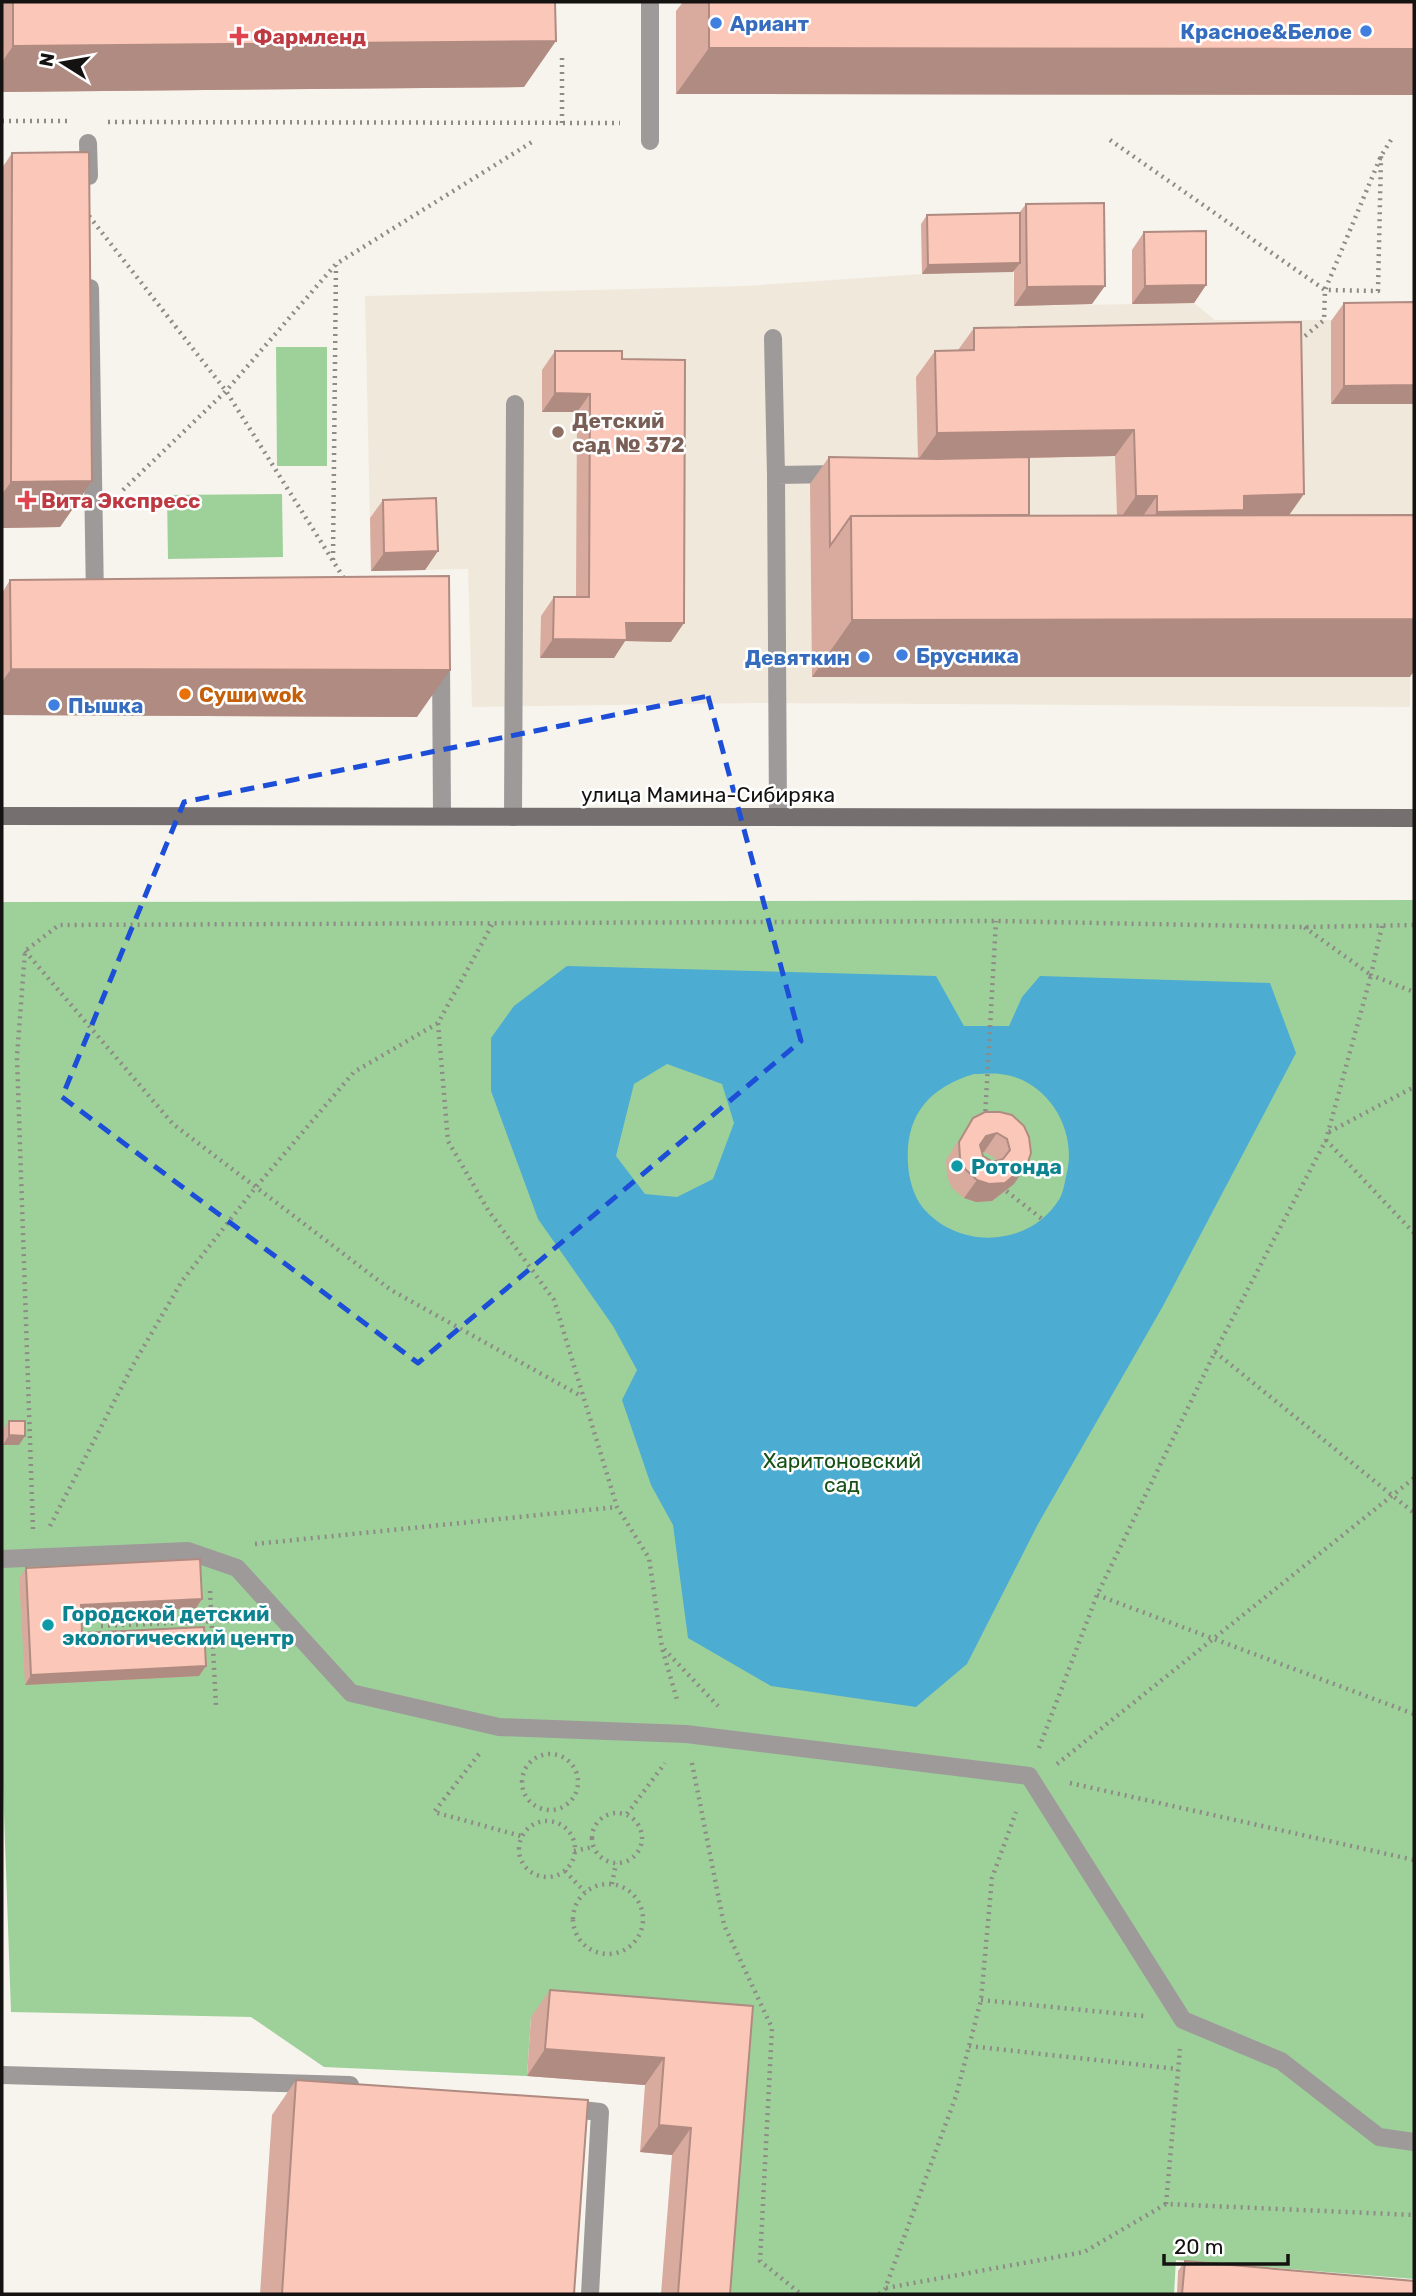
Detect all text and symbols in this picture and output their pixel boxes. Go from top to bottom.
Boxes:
place label: Ариант [730,11,809,36]
marker: Ариант [708,15,724,31]
place label: Красное&Белое [1180,19,1352,44]
marker: Красное&Белое [1358,23,1374,39]
place label: Фармленд [253,24,366,49]
north arrow [28,28,98,98]
marker: Фармленд [231,28,247,44]
text: N [34,51,59,69]
place label: Детский сад № 372 [572,408,685,457]
marker: Детский сад № 372 [550,424,566,440]
place label: Вита Экспресс [41,488,200,513]
marker: Вита Экспресс [19,492,35,508]
place label: Брусника [916,643,1019,668]
place label: Девяткин [745,645,850,670]
marker: Брусника [894,647,910,663]
marker: Девяткин [856,649,872,665]
place label: Суши wok [199,682,305,707]
marker: Суши wok [177,686,193,702]
place label: Пышка [68,693,143,718]
marker: Пышка [46,697,62,713]
street label: улица Мамина-Сибиряка [581,782,835,807]
place label: Ротонда [971,1154,1062,1179]
marker: Ротонда [949,1158,965,1174]
park label: Харитоновский сад [763,1448,921,1497]
place label: Городской детский экологический центр [62,1601,294,1650]
marker: Городской детский экологический центр [40,1617,56,1633]
scale bar [1164,2222,1288,2266]
text: 20 m [1174,2234,1223,2259]

